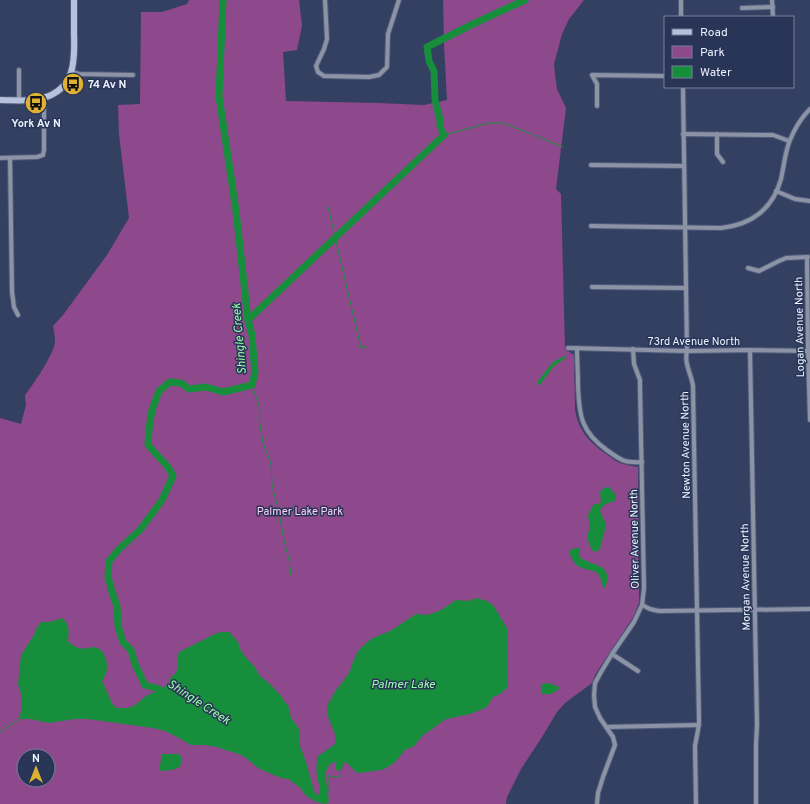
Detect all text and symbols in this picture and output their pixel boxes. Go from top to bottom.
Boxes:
legend [664,16,794,88]
text: Road [700,25,728,41]
text: Park [700,45,725,61]
text: Water [700,65,732,81]
bus stop icon: 74 Av N [60,71,86,97]
place label: 74 Av N [88,78,126,92]
bus stop icon: York Av N [23,90,49,116]
place label: York Av N [11,117,61,131]
street label: Logan Avenue North [792,276,808,378]
water label: Shingle Creek [229,302,251,375]
street label: 73rd Avenue North [648,335,740,349]
street label: Newton Avenue North [678,391,694,499]
street label: Oliver Avenue North [627,489,643,589]
park label: Palmer Lake Park [257,505,343,519]
street label: Morgan Avenue North [738,523,754,631]
water label: Shingle Creek [164,677,234,730]
water label: Palmer Lake [371,677,436,693]
north arrow [16,748,56,788]
text: N [32,752,40,766]

